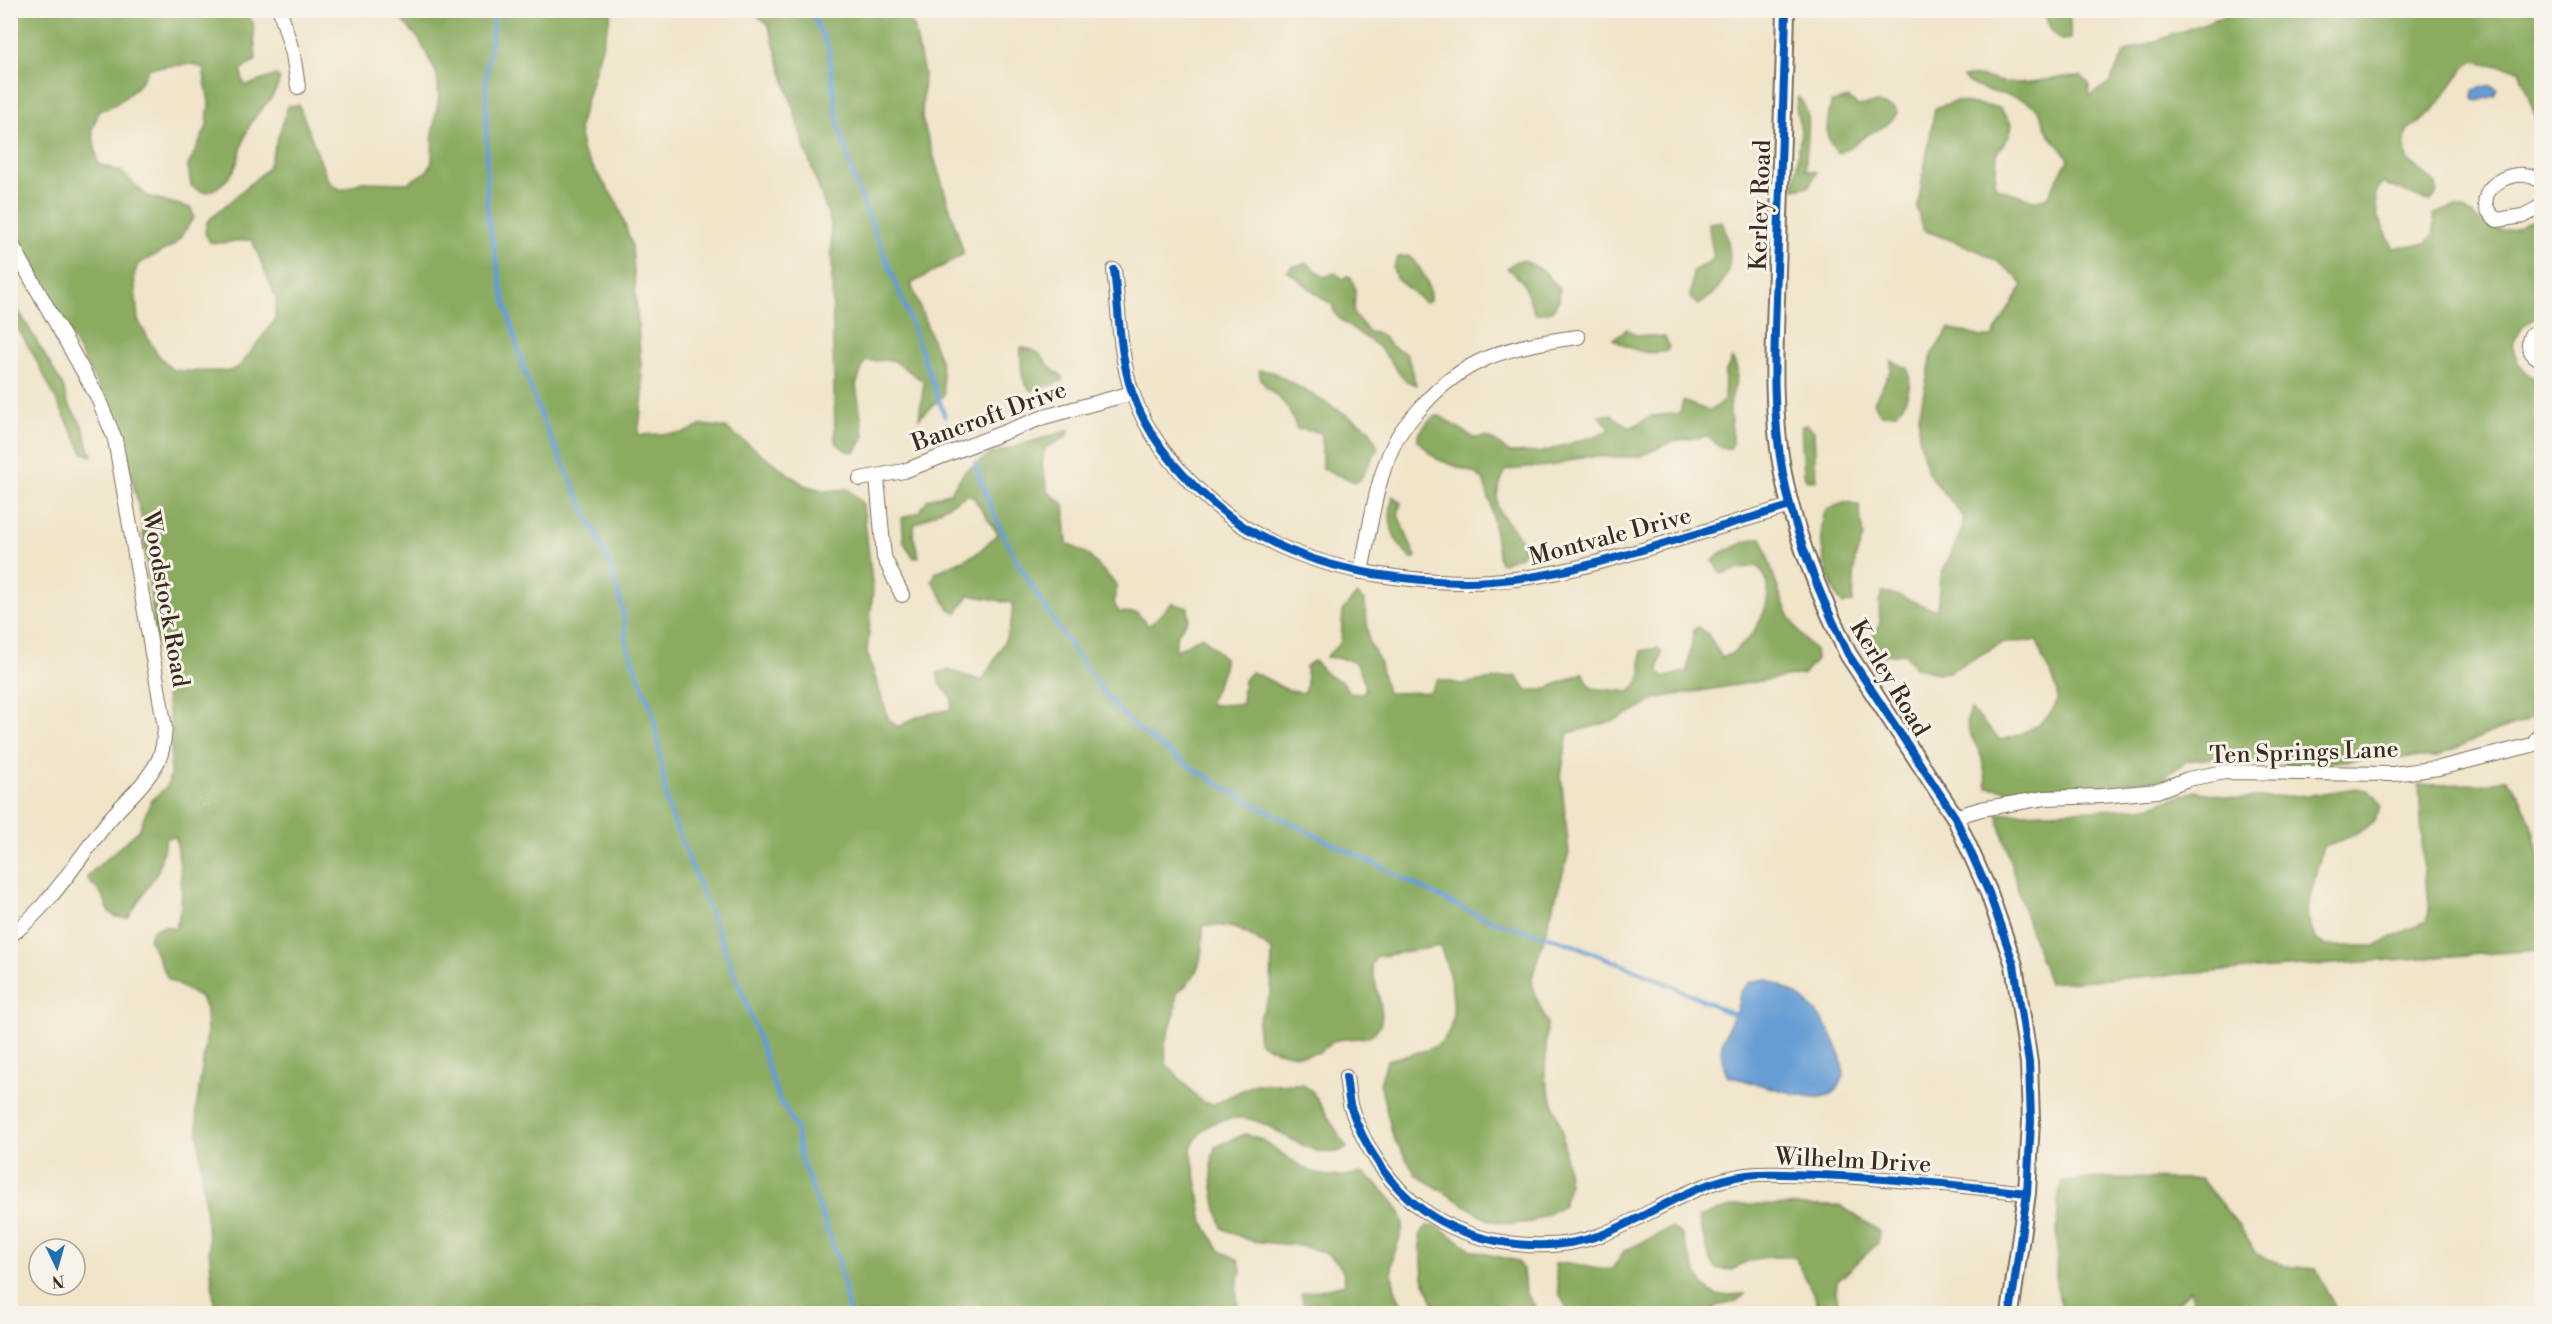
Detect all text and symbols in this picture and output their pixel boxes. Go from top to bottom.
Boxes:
street label: Kerley Road [1744,139,1778,271]
street label: Bancroft Drive [907,375,1071,459]
street label: Montvale Drive [1526,501,1695,573]
street label: Woodstock Road [135,508,195,690]
street label: Kerley Road [1843,615,1936,743]
street label: Ten Springs Lane [2209,735,2399,771]
street label: Wilhelm Drive [1773,1142,1932,1180]
north arrow [27,1237,87,1297]
text: N [51,1270,65,1291]

